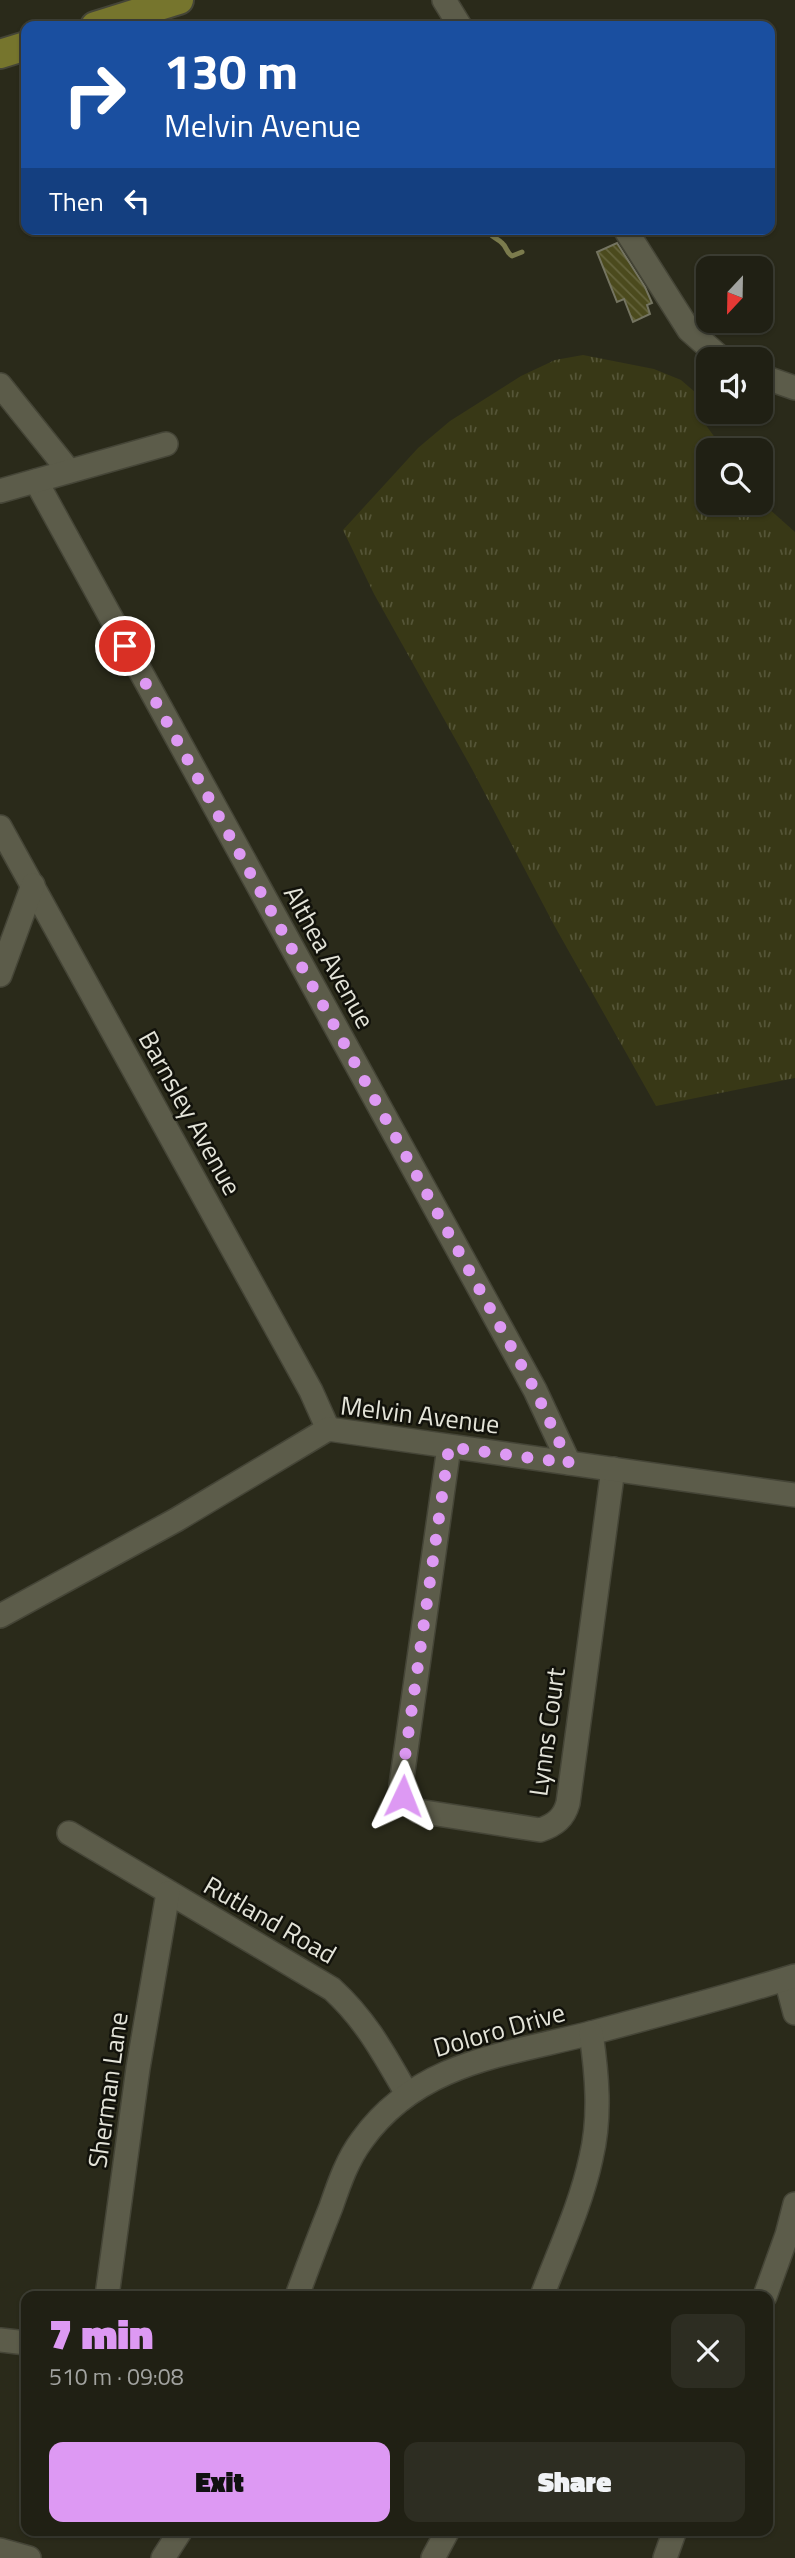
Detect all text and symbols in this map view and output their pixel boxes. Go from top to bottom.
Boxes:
text: 130 m [164,33,298,108]
icon: right [49,49,140,140]
text: Melvin Avenue [164,101,361,149]
text: Then [49,182,104,221]
icon: left [118,182,156,220]
north arrow [696,256,774,332]
map controls [696,256,773,515]
button: sound [696,347,773,424]
button: search [696,438,773,515]
pin [95,616,155,676]
icon: arrive [106,627,144,665]
street label: Althea Avenue [274,878,385,1035]
street label: Barnsley Avenue [129,1023,252,1202]
street label: Melvin Avenue [338,1385,502,1444]
street label: Lynns Court [518,1665,575,1799]
position arrow [366,1759,440,1833]
street label: Rutland Road [197,1866,344,1973]
street label: Doloro Drive [428,1992,569,2067]
street label: Sherman Lane [77,2009,138,2170]
text: 7 min [49,2301,153,2365]
button: close [671,2314,745,2388]
text: 510 m · 09:08 [49,2359,184,2394]
button: Exit [49,2442,390,2522]
button: Share [404,2442,745,2522]

